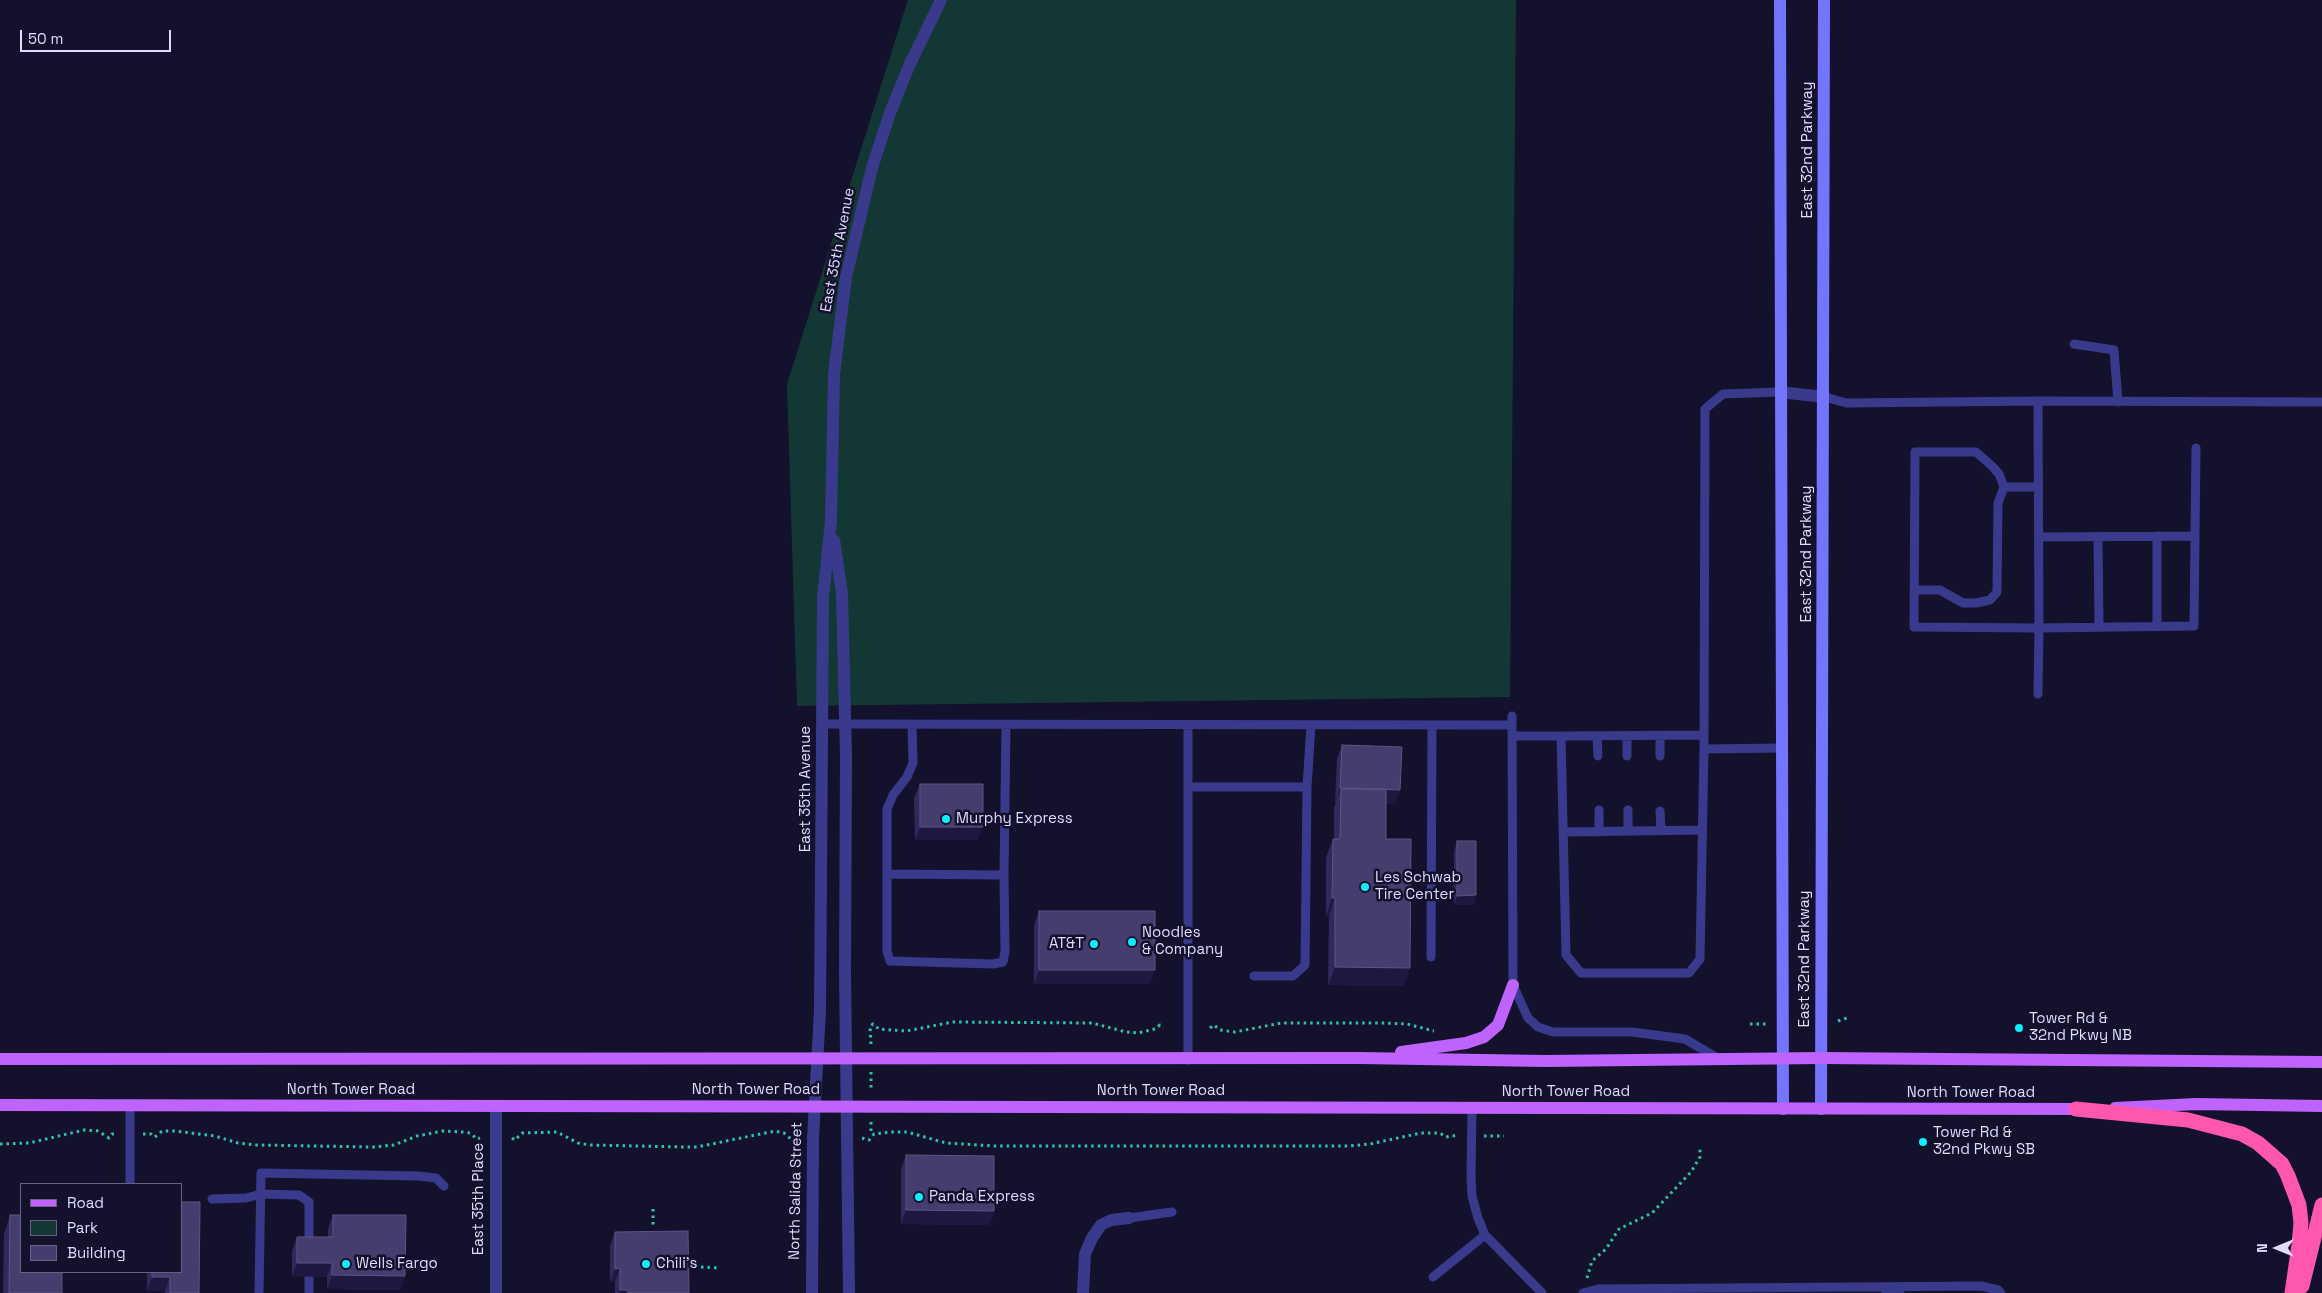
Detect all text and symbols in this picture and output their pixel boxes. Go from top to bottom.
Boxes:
scale bar [22,20,174,52]
text: 50 m [28,29,63,48]
street label: East 32nd Parkway [1799,81,1817,219]
street label: East 35th Avenue [817,186,859,314]
street label: East 32nd Parkway [1798,485,1816,623]
street label: East 35th Avenue [797,726,815,852]
place label: Murphy Express [956,810,1073,828]
marker: Murphy Express [940,813,952,825]
place label: Les Schwab Tire Center [1375,869,1461,904]
marker: Les Schwab Tire Center [1359,881,1371,893]
street label: East 32nd Parkway [1796,890,1814,1028]
place label: Noodles & Company [1142,924,1223,959]
place label: AT&T [1049,935,1084,953]
marker: Noodles & Company [1126,936,1138,948]
marker: AT&T [1088,938,1100,950]
place label: Tower Rd & 32nd Pkwy NB [2029,1010,2132,1045]
marker: Tower Rd & 32nd Pkwy NB [2013,1022,2025,1034]
street label: North Tower Road [287,1081,415,1099]
street label: North Tower Road [692,1081,820,1099]
street label: North Tower Road [1097,1082,1225,1100]
street label: North Tower Road [1502,1083,1630,1101]
street label: North Tower Road [1907,1084,2035,1102]
street label: North Salida Street [786,1122,806,1260]
place label: Tower Rd & 32nd Pkwy SB [1933,1124,2035,1159]
marker: Tower Rd & 32nd Pkwy SB [1917,1136,1929,1148]
street label: East 35th Place [470,1143,488,1255]
legend [20,1183,182,1273]
place label: Panda Express [929,1188,1035,1206]
marker: Panda Express [913,1191,925,1203]
text: Road [67,1193,104,1212]
text: Park [67,1218,98,1237]
north arrow [2252,1223,2302,1273]
text: Building [67,1243,126,1262]
text: N [2253,1243,2271,1253]
place label: Wells Fargo [356,1255,438,1273]
place label: Chili's [656,1255,697,1273]
marker: Wells Fargo [340,1258,352,1270]
marker: Chili's [640,1258,652,1270]

